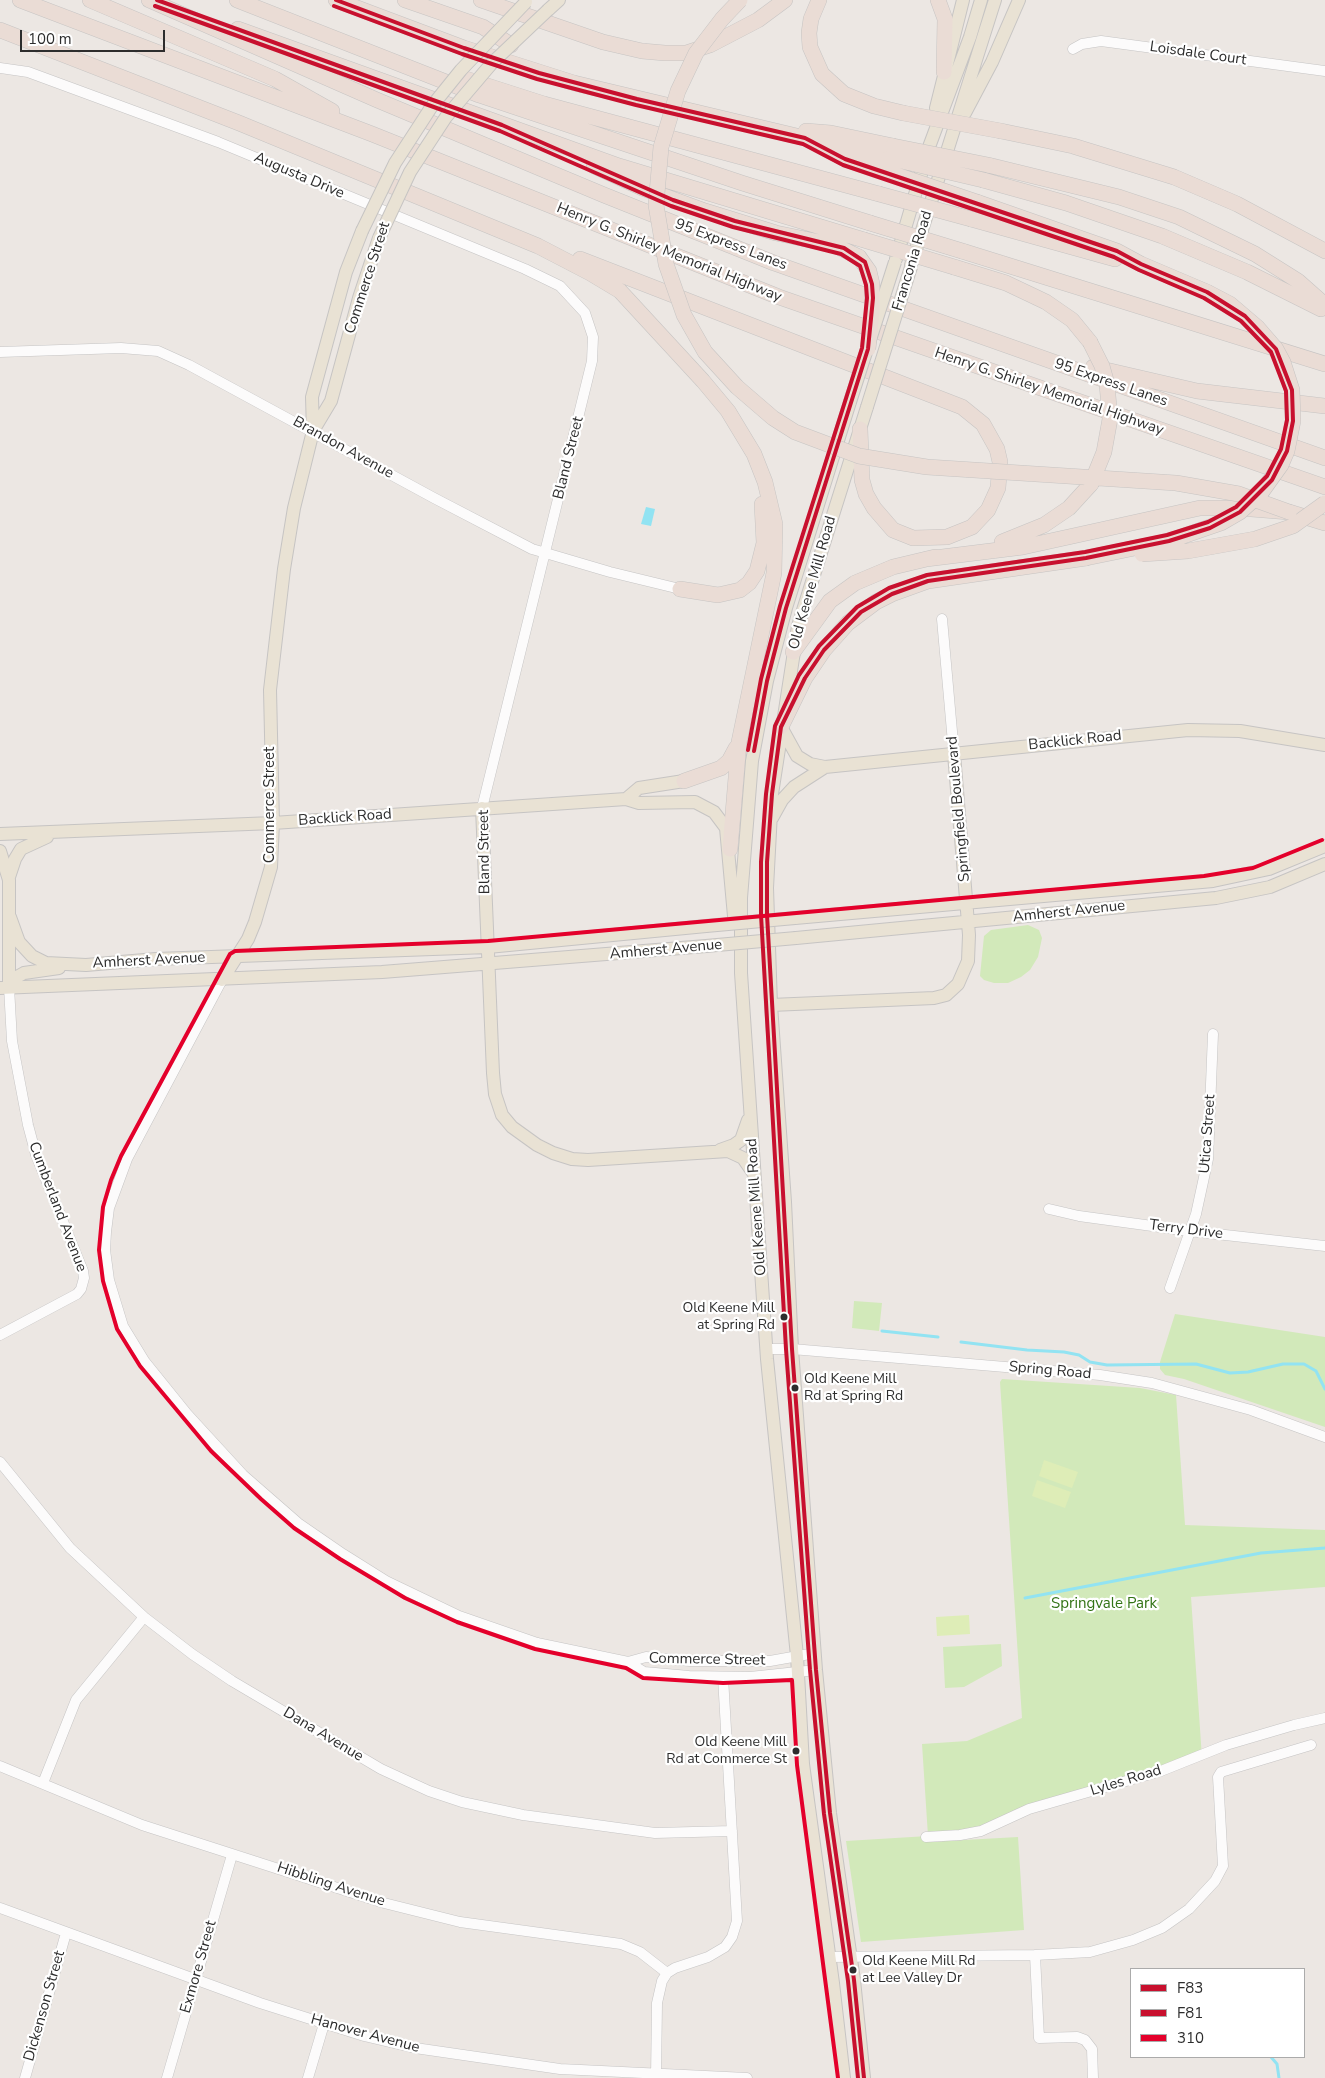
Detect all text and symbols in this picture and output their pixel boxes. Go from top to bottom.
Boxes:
scale bar [22,20,168,52]
text: 100 m [28,29,72,49]
street label: Loisdale Court [1149,38,1247,70]
street label: Augusta Drive [251,149,347,203]
street label: Henry G. Shirley Memorial Highway [554,199,784,307]
street label: Franconia Road [889,209,937,313]
street label: 95 Express Lanes [672,215,790,275]
street label: Commerce Street [341,220,395,336]
street label: Henry G. Shirley Memorial Highway [932,344,1166,440]
street label: 95 Express Lanes [1052,355,1170,411]
street label: Brandon Avenue [289,413,397,483]
street label: Bland Street [550,415,588,501]
street label: Old Keene Mill Road [785,514,841,652]
street label: Backlick Road [1027,727,1123,755]
street label: Springfield Boulevard [944,735,974,883]
street label: Commerce Street [261,747,279,863]
street label: Backlick Road [298,806,392,830]
street label: Bland Street [475,810,495,894]
street label: Amherst Avenue [1012,897,1126,927]
street label: Amherst Avenue [609,936,723,964]
street label: Amherst Avenue [92,949,206,973]
street label: Utica Street [1196,1094,1220,1174]
street label: Old Keene Mill Road [743,1138,771,1276]
street label: Cumberland Avenue [24,1139,90,1275]
street label: Terry Drive [1148,1217,1224,1243]
place label: Old Keene Mill at Spring Rd [682,1301,775,1334]
marker: Old Keene Mill at Spring Rd [779,1312,789,1322]
street label: Spring Road [1008,1358,1092,1384]
place label: Old Keene Mill Rd at Spring Rd [804,1372,903,1404]
marker: Old Keene Mill Rd at Spring Rd [790,1383,800,1393]
park label: Springvale Park [1051,1595,1157,1613]
street label: Commerce Street [649,1650,765,1670]
street label: Dana Avenue [280,1704,366,1766]
place label: Old Keene Mill Rd at Commerce St [666,1735,787,1768]
marker: Old Keene Mill Rd at Commerce St [791,1746,801,1756]
street label: Lyles Road [1088,1762,1164,1800]
street label: Hibbling Avenue [275,1859,387,1911]
street label: Exmore Street [177,1918,221,2016]
street label: Dickenson Street [21,1949,69,2063]
place label: Old Keene Mill Rd at Lee Valley Dr [862,1954,976,1986]
marker: Old Keene Mill Rd at Lee Valley Dr [848,1965,858,1975]
legend [1130,1968,1305,2058]
text: F83 [1177,1978,1203,1998]
text: F81 [1177,2003,1203,2023]
street label: Hanover Avenue [309,2011,421,2057]
text: 310 [1177,2028,1204,2048]

